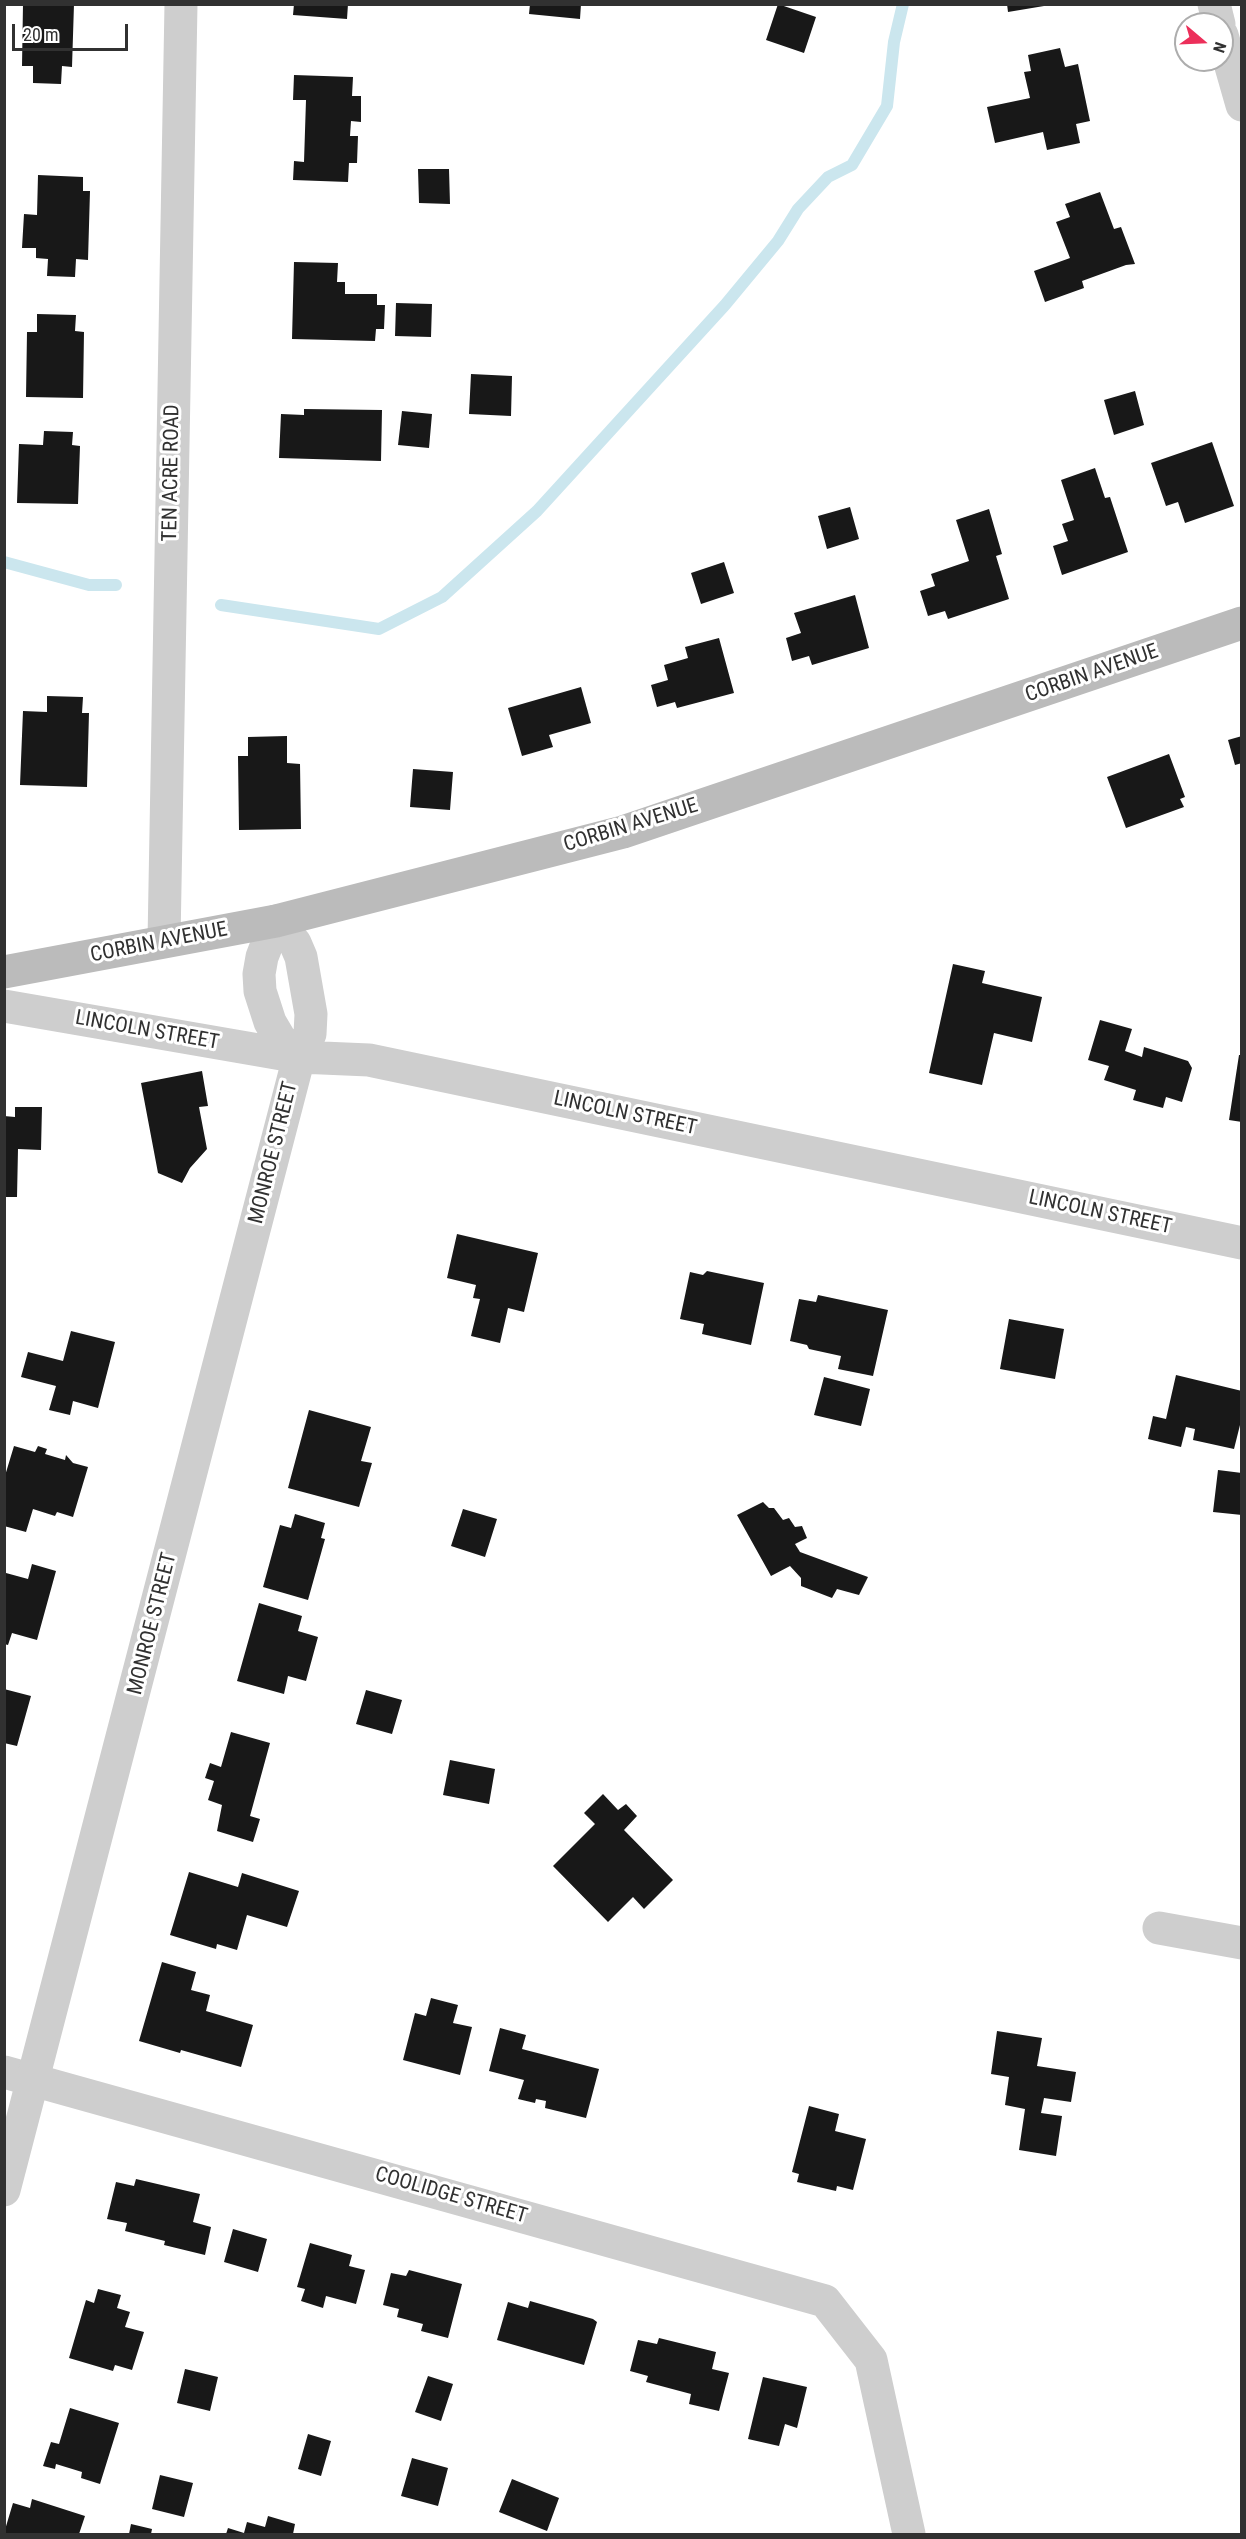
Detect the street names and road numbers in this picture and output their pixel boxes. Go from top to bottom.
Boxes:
street label: TEN ACRE ROAD [158,404,186,542]
street label: CORBIN AVENUE [1022,639,1162,709]
street label: CORBIN AVENUE [561,794,701,858]
street label: CORBIN AVENUE [88,917,230,969]
street label: LINCOLN STREET [73,1006,221,1056]
street label: MONROE STREET [244,1079,304,1227]
street label: LINCOLN STREET [551,1087,699,1141]
street label: LINCOLN STREET [1026,1186,1174,1240]
street label: MONROE STREET [123,1550,183,1698]
street label: COOLIDGE STREET [372,2162,530,2230]

